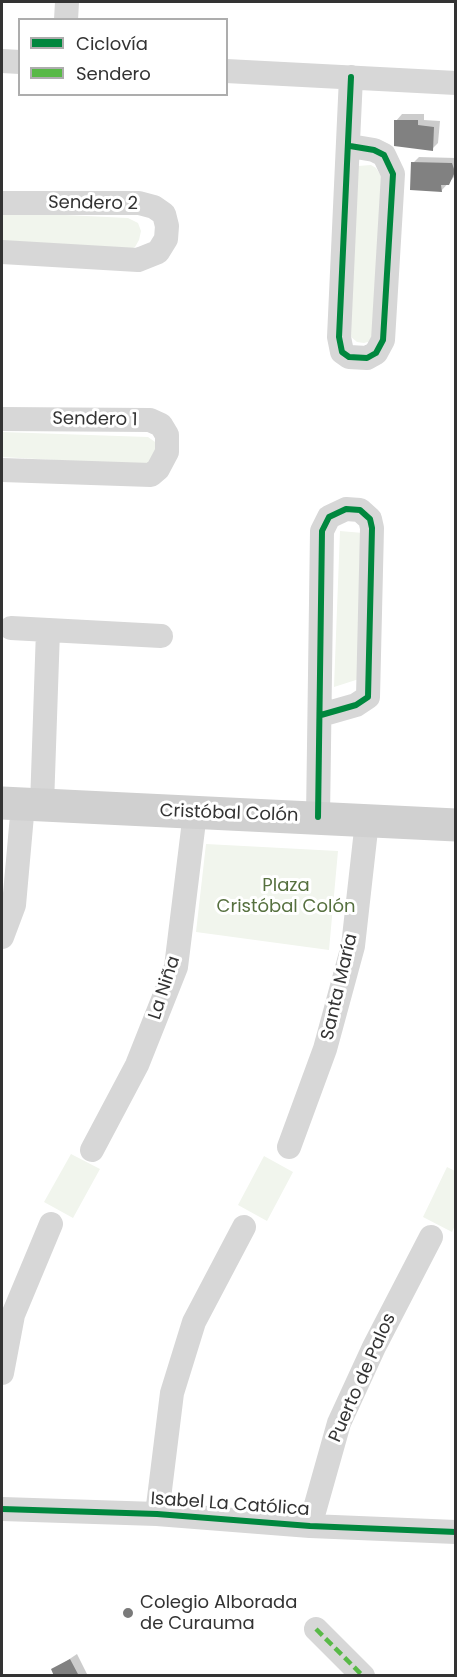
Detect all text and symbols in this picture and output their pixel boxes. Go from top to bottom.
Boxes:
legend [18,18,228,96]
text: Ciclovía [76,31,148,56]
text: Sendero [76,61,151,86]
street label: Sendero 2 [48,192,138,216]
street label: Sendero 1 [52,408,138,432]
street label: Cristóbal Colón [159,801,299,827]
park label: Plaza Cristóbal Colón [217,875,355,918]
street label: Santa María [317,932,363,1042]
street label: La Niña [145,954,185,1022]
street label: Puerto de Palos [325,1310,401,1446]
street label: Isabel La Católica [150,1489,310,1521]
place label: Colegio Alborada de Curauma [140,1592,297,1634]
marker: Colegio Alborada de Curauma [121,1606,135,1620]

